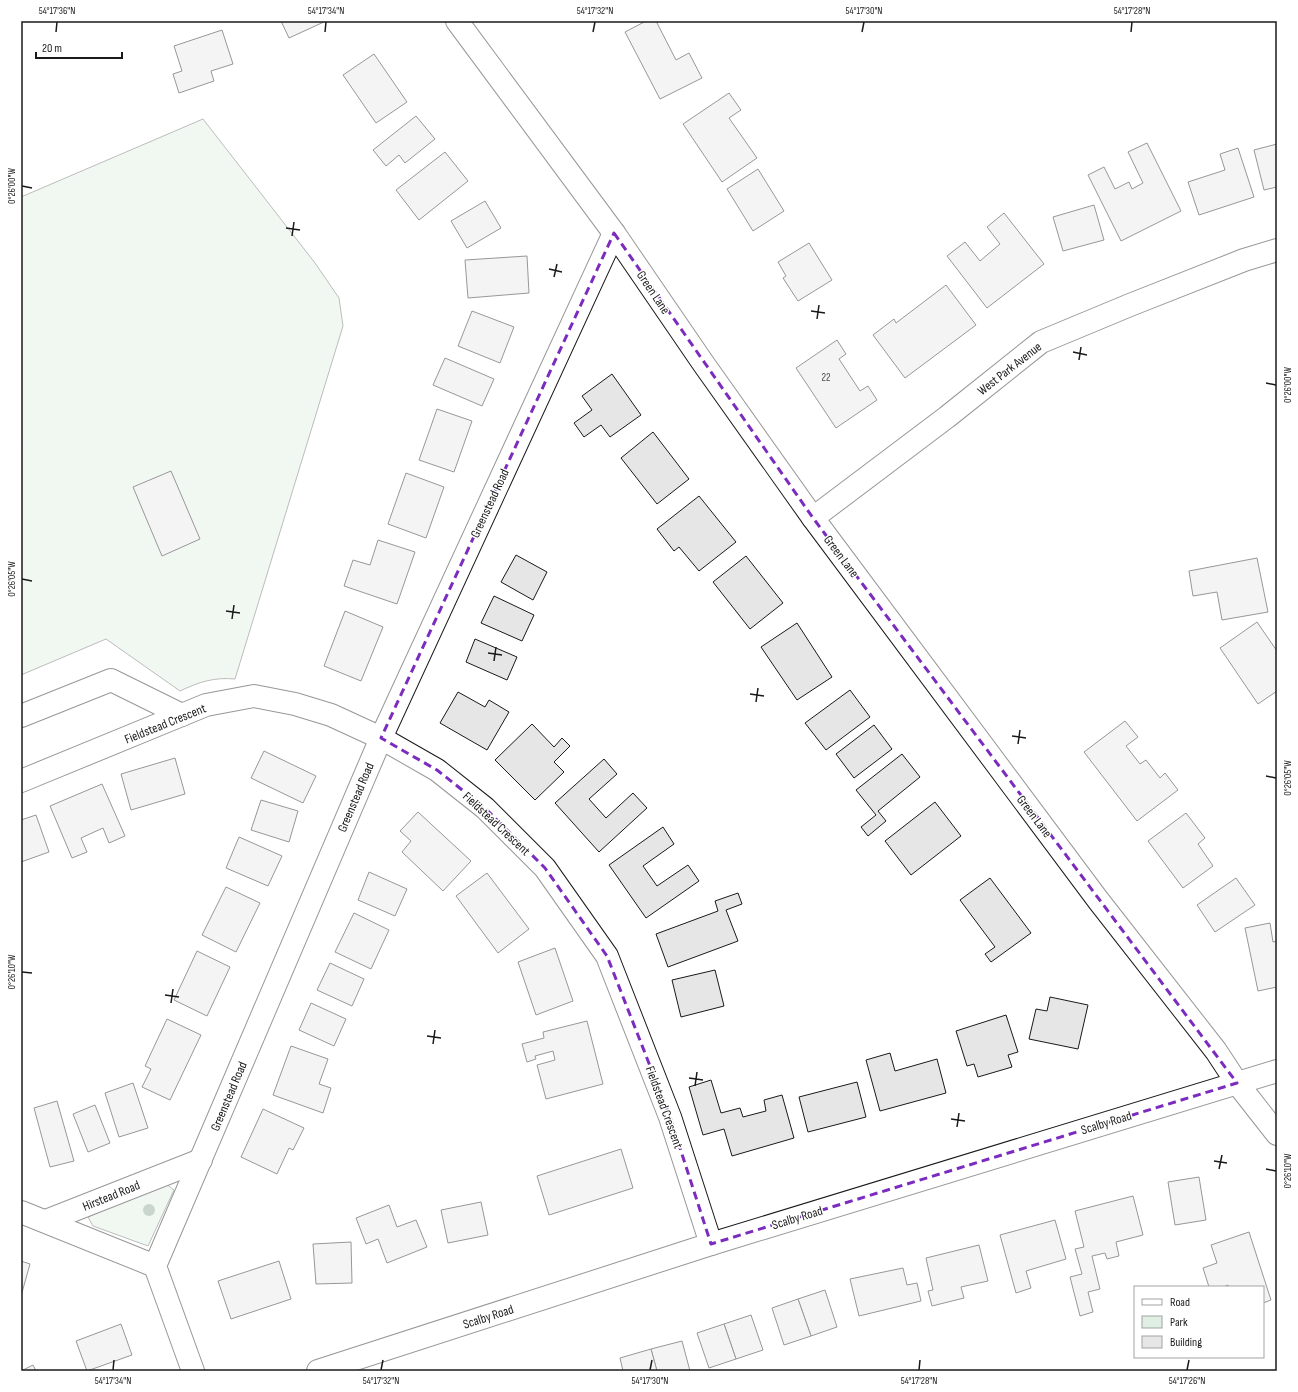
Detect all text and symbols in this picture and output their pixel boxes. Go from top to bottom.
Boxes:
text: 54°17'36"N [39,5,75,17]
text: 54°17'34"N [308,5,344,17]
text: 54°17'32"N [577,5,613,17]
text: 54°17'30"N [846,5,882,17]
text: 54°17'28"N [1114,5,1150,17]
scale bar [36,34,122,60]
text: 20 m [42,41,62,56]
text: 0°26'00"W [6,168,18,204]
street label: Green Lane [633,268,673,317]
street label: West Park Avenue [974,339,1045,399]
text: 0°26'00"W [1282,367,1294,403]
house number: 22 [821,371,831,384]
street label: Greenstead Road [467,467,513,540]
street label: Green Lane [820,532,862,581]
text: 0°26'05"W [6,561,18,597]
street label: Fieldstead Crescent [122,700,209,748]
street label: Greenstead Road [334,760,378,835]
text: 0°26'05"W [1282,760,1294,796]
street label: Fieldstead Crescent [459,788,533,859]
street label: Green Lane [1013,792,1055,841]
text: 0°26'10"W [6,954,18,989]
street label: Greenstead Road [207,1059,251,1134]
street label: Fieldstead Crescent [642,1064,686,1151]
street label: Scalby Road [1079,1108,1134,1138]
text: 0°26'10"W [1282,1153,1294,1188]
street label: Hirstead Road [80,1177,142,1215]
street label: Scalby Road [770,1203,825,1233]
legend [1134,1286,1264,1358]
text: Road [1170,1295,1190,1310]
street label: Scalby Road [461,1301,516,1333]
text: Park [1170,1315,1188,1330]
text: Building [1170,1335,1202,1350]
text: 54°17'34"N [95,1375,131,1387]
text: 54°17'32"N [363,1375,399,1387]
text: 54°17'30"N [632,1375,668,1387]
text: 54°17'28"N [901,1375,937,1387]
text: 54°17'26"N [1169,1375,1205,1387]

